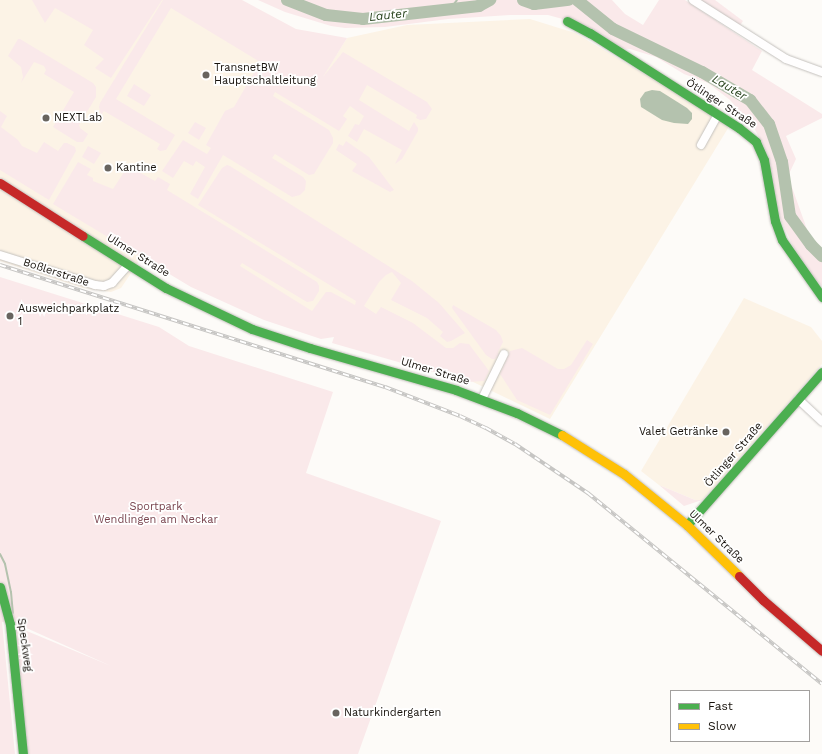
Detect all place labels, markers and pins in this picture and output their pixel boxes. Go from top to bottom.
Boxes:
place label: TransnetBW Hauptschaltleitung [214,62,316,88]
marker: TransnetBW Hauptschaltleitung [201,70,211,80]
place label: NEXTLab [54,111,102,125]
marker: NEXTLab [41,113,51,123]
place label: Kantine [116,161,157,175]
marker: Kantine [103,163,113,173]
place label: Ausweichparkplatz 1 [18,303,119,329]
marker: Ausweichparkplatz 1 [5,311,15,321]
place label: Valet Getränke [639,425,718,439]
marker: Valet Getränke [721,427,731,437]
place label: Naturkindergarten [344,706,441,720]
marker: Naturkindergarten [331,708,341,718]

